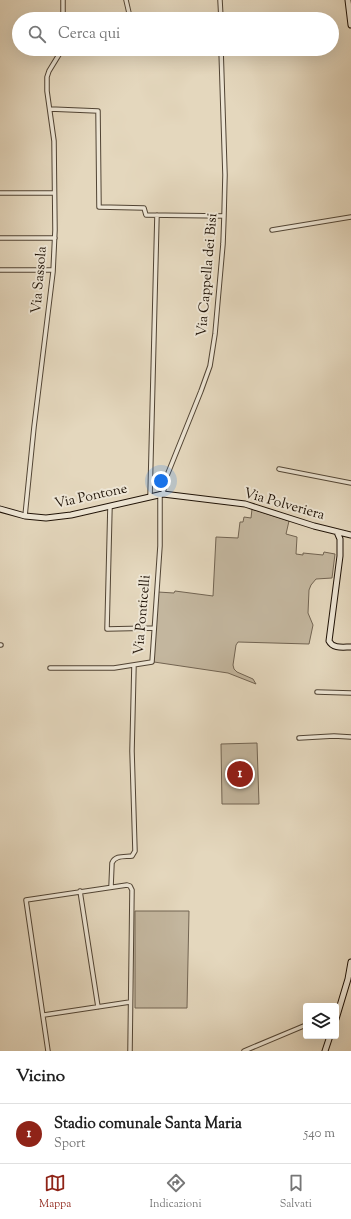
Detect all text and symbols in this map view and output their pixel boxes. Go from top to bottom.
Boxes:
search box [12,12,339,56]
icon: search [26,23,48,45]
text: Cerca qui [58,24,120,45]
street label: Via Cappella dei Bisi [193,212,223,338]
street label: Via Sassola [27,245,53,315]
your location [151,471,171,491]
street label: Via Pontone [53,480,129,514]
street label: Via Polveriera [241,484,327,526]
street label: Via Ponticelli [130,574,156,656]
pin: 1 [227,759,253,789]
map controls [303,1003,339,1039]
button: layers [303,1003,339,1039]
text: Vicino [16,1065,65,1089]
text: Stadio comunale Santa Maria [54,1114,242,1135]
text: 1 [27,1125,31,1143]
text: 540 m [304,1125,335,1143]
text: Sport [54,1135,85,1153]
tab: Mappa [39,1172,71,1212]
tab: Indicazioni [149,1172,202,1212]
tab: Salvati [280,1172,312,1212]

